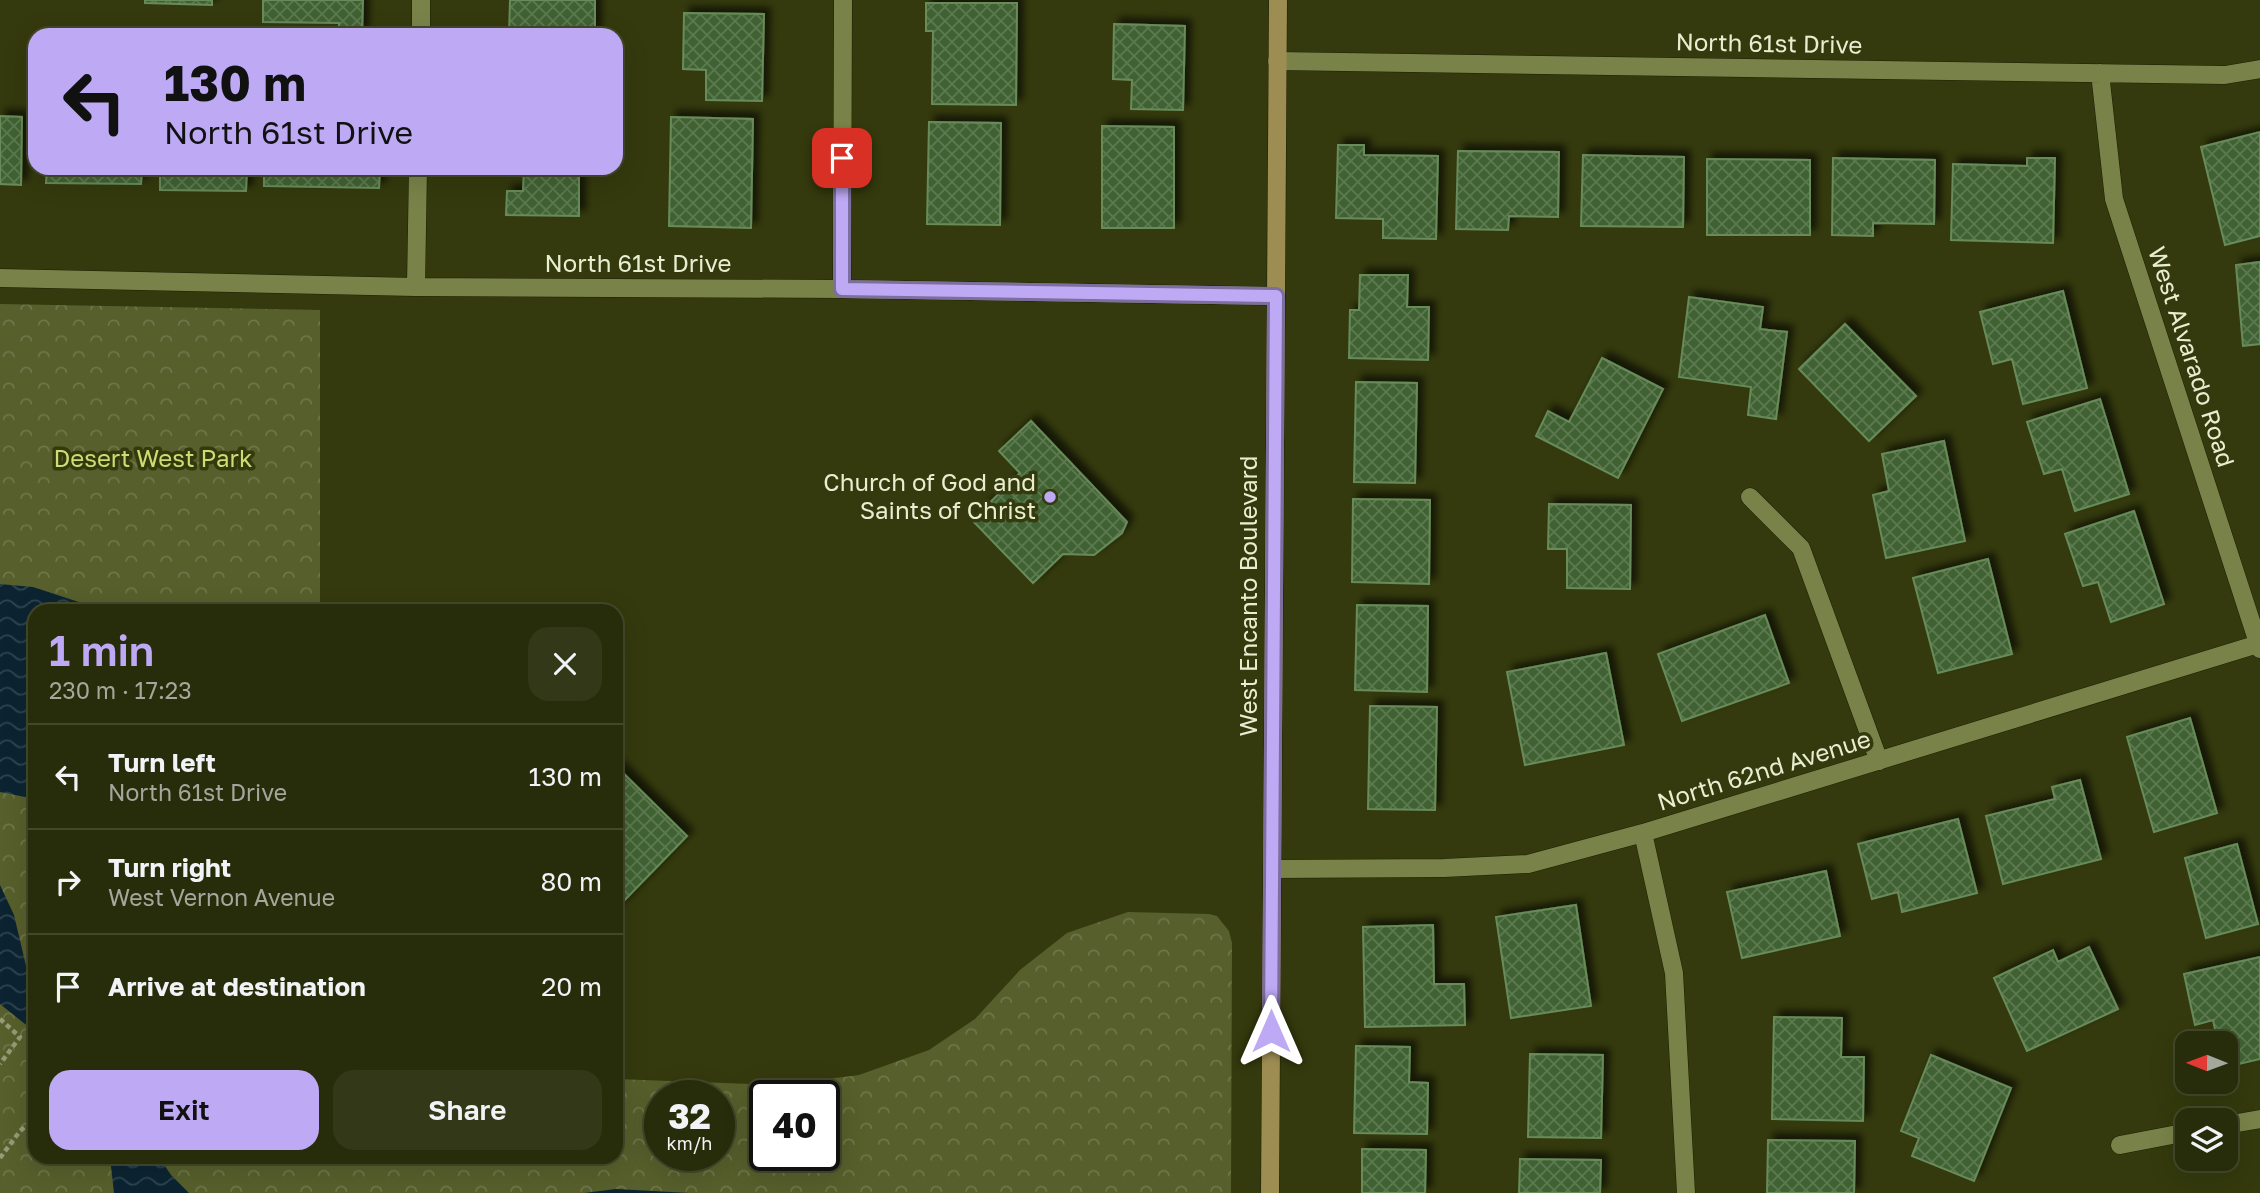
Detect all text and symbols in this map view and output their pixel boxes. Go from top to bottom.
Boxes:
street label: North 61st Drive [1675,26,1863,59]
text: 130 m [164,53,306,112]
icon: left [49,56,140,147]
text: North 61st Drive [164,113,413,151]
pin [812,128,872,188]
icon: arrive [823,139,861,177]
street label: West Alvarado Road [2143,243,2242,470]
street label: North 61st Drive [545,248,731,277]
park label: Desert West Park [53,443,253,472]
street label: West Encanto Boulevard [1233,456,1262,736]
place label: Church of God and Saints of Christ [823,467,1036,524]
marker: Church of God and Saints of Christ [1042,489,1058,505]
text: 1 min [49,625,154,675]
button: close [528,627,602,701]
text: 230 m · 17:23 [49,676,192,704]
street label: North 62nd Avenue [1653,723,1874,816]
text: Turn left [108,747,216,778]
icon: left [49,758,87,796]
text: 130 m [529,761,602,792]
text: North 61st Drive [108,778,287,806]
text: Turn right [108,852,231,883]
icon: right [49,863,87,901]
text: 80 m [541,866,602,897]
text: West Vernon Avenue [108,883,335,911]
icon: arrive [49,968,87,1006]
text: Arrive at destination [108,971,366,1002]
text: 20 m [541,971,602,1002]
position arrow [1234,994,1308,1068]
north arrow [2175,1031,2238,1094]
map controls [2175,1031,2238,1171]
button: Exit [49,1070,319,1150]
button: Share [333,1070,602,1150]
speed limit sign: 40 [749,1080,840,1171]
text: 32 [668,1095,711,1137]
button: layers [2175,1108,2238,1171]
text: km/h [667,1132,712,1154]

